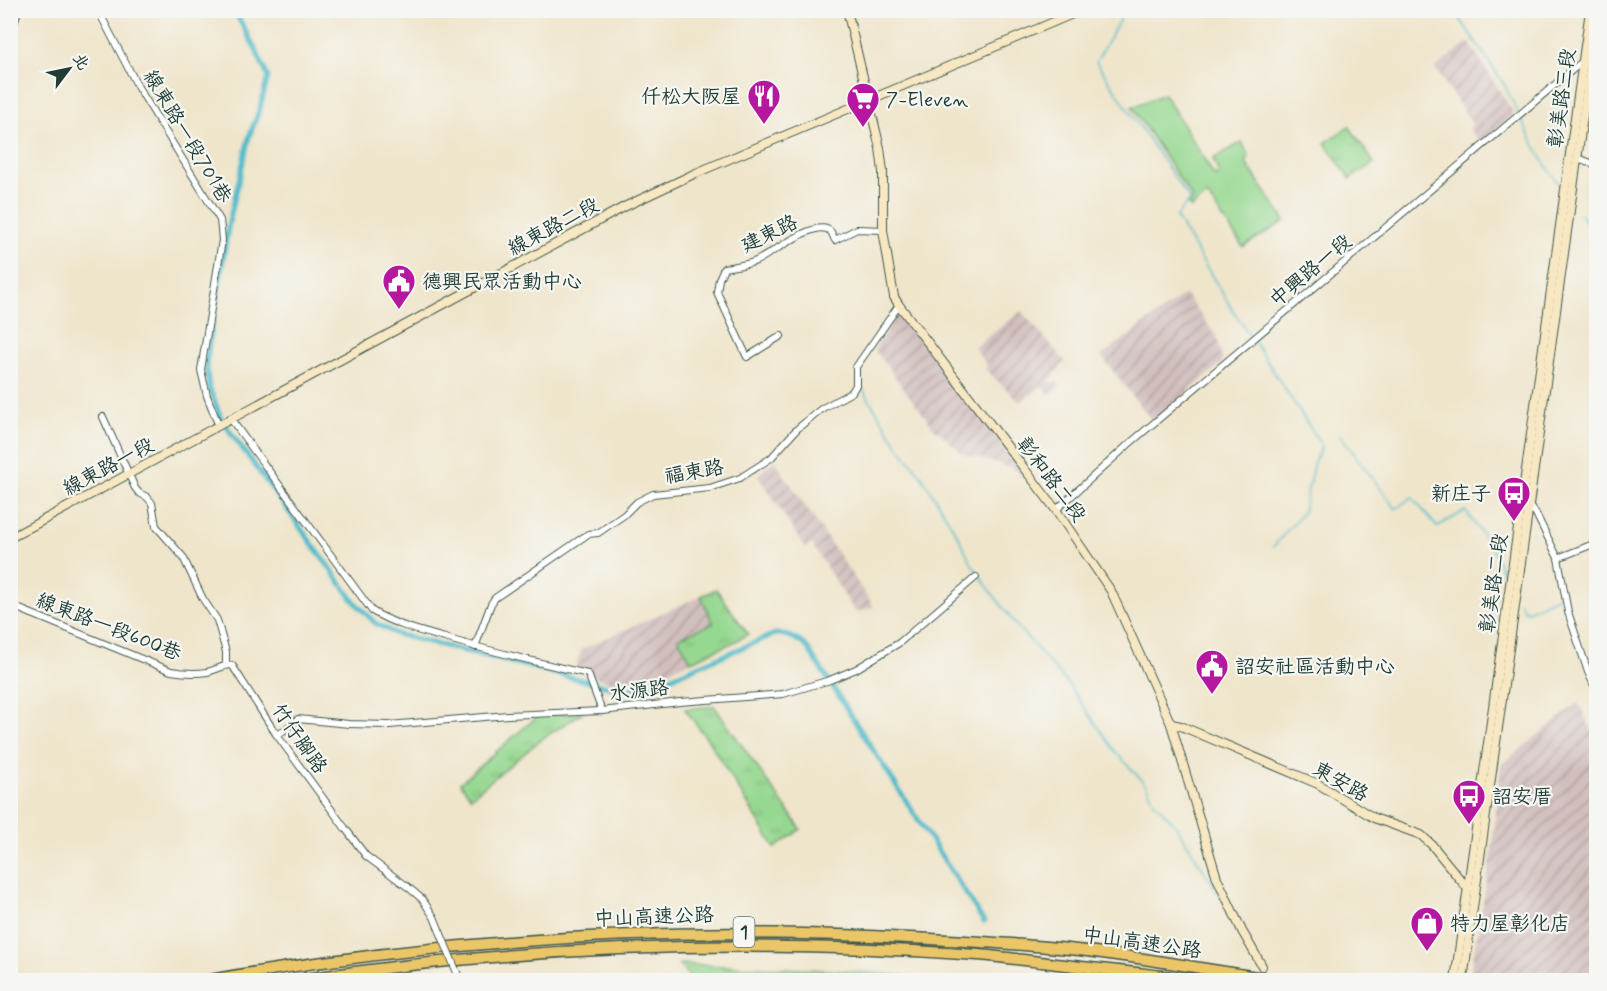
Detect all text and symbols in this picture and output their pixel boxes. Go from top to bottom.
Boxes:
north arrow [39,39,99,99]
street label: 彰美路三段 [1542,47,1583,150]
text: 北 [67,49,94,74]
street label: 線東路一段701巷 [136,65,238,209]
restaurant icon: 仟松大阪屋 [746,78,782,125]
supermarket icon: 7-Eleven [845,81,881,128]
place label: 仟松大阪屋 [641,84,741,111]
place label: 7-Eleven [886,87,969,114]
street label: 線東路二段 [503,192,604,263]
street label: 建東路 [737,209,803,260]
street label: 中興路一段 [1264,229,1358,314]
public building icon: 德興民眾活動中心 [381,263,417,310]
place label: 德興民眾活動中心 [422,269,582,296]
street label: 線東路一段 [58,432,159,503]
street label: 彰和路二段 [1010,432,1092,528]
street label: 福東路 [662,454,727,491]
bus stop icon: 新庄子 [1496,475,1532,522]
place label: 新庄子 [1431,481,1491,508]
street label: 彰美路二段 [1474,532,1515,635]
street label: 線東路一段600巷 [32,587,186,668]
public building icon: 詔安社區活動中心 [1194,648,1230,695]
place label: 詔安社區活動中心 [1235,654,1395,681]
street label: 水源路 [608,674,672,709]
street label: 竹仔腳路 [265,698,333,780]
street label: 東安路 [1307,756,1374,809]
bus stop icon: 詔安厝 [1451,778,1487,825]
place label: 詔安厝 [1492,784,1552,811]
street label: 中山高速公路 [594,902,715,933]
shop icon: 特力屋彰化店 [1409,905,1445,952]
place label: 特力屋彰化店 [1450,911,1570,938]
road number: 1 [734,917,754,947]
street label: 中山高速公路 [1080,922,1204,965]

